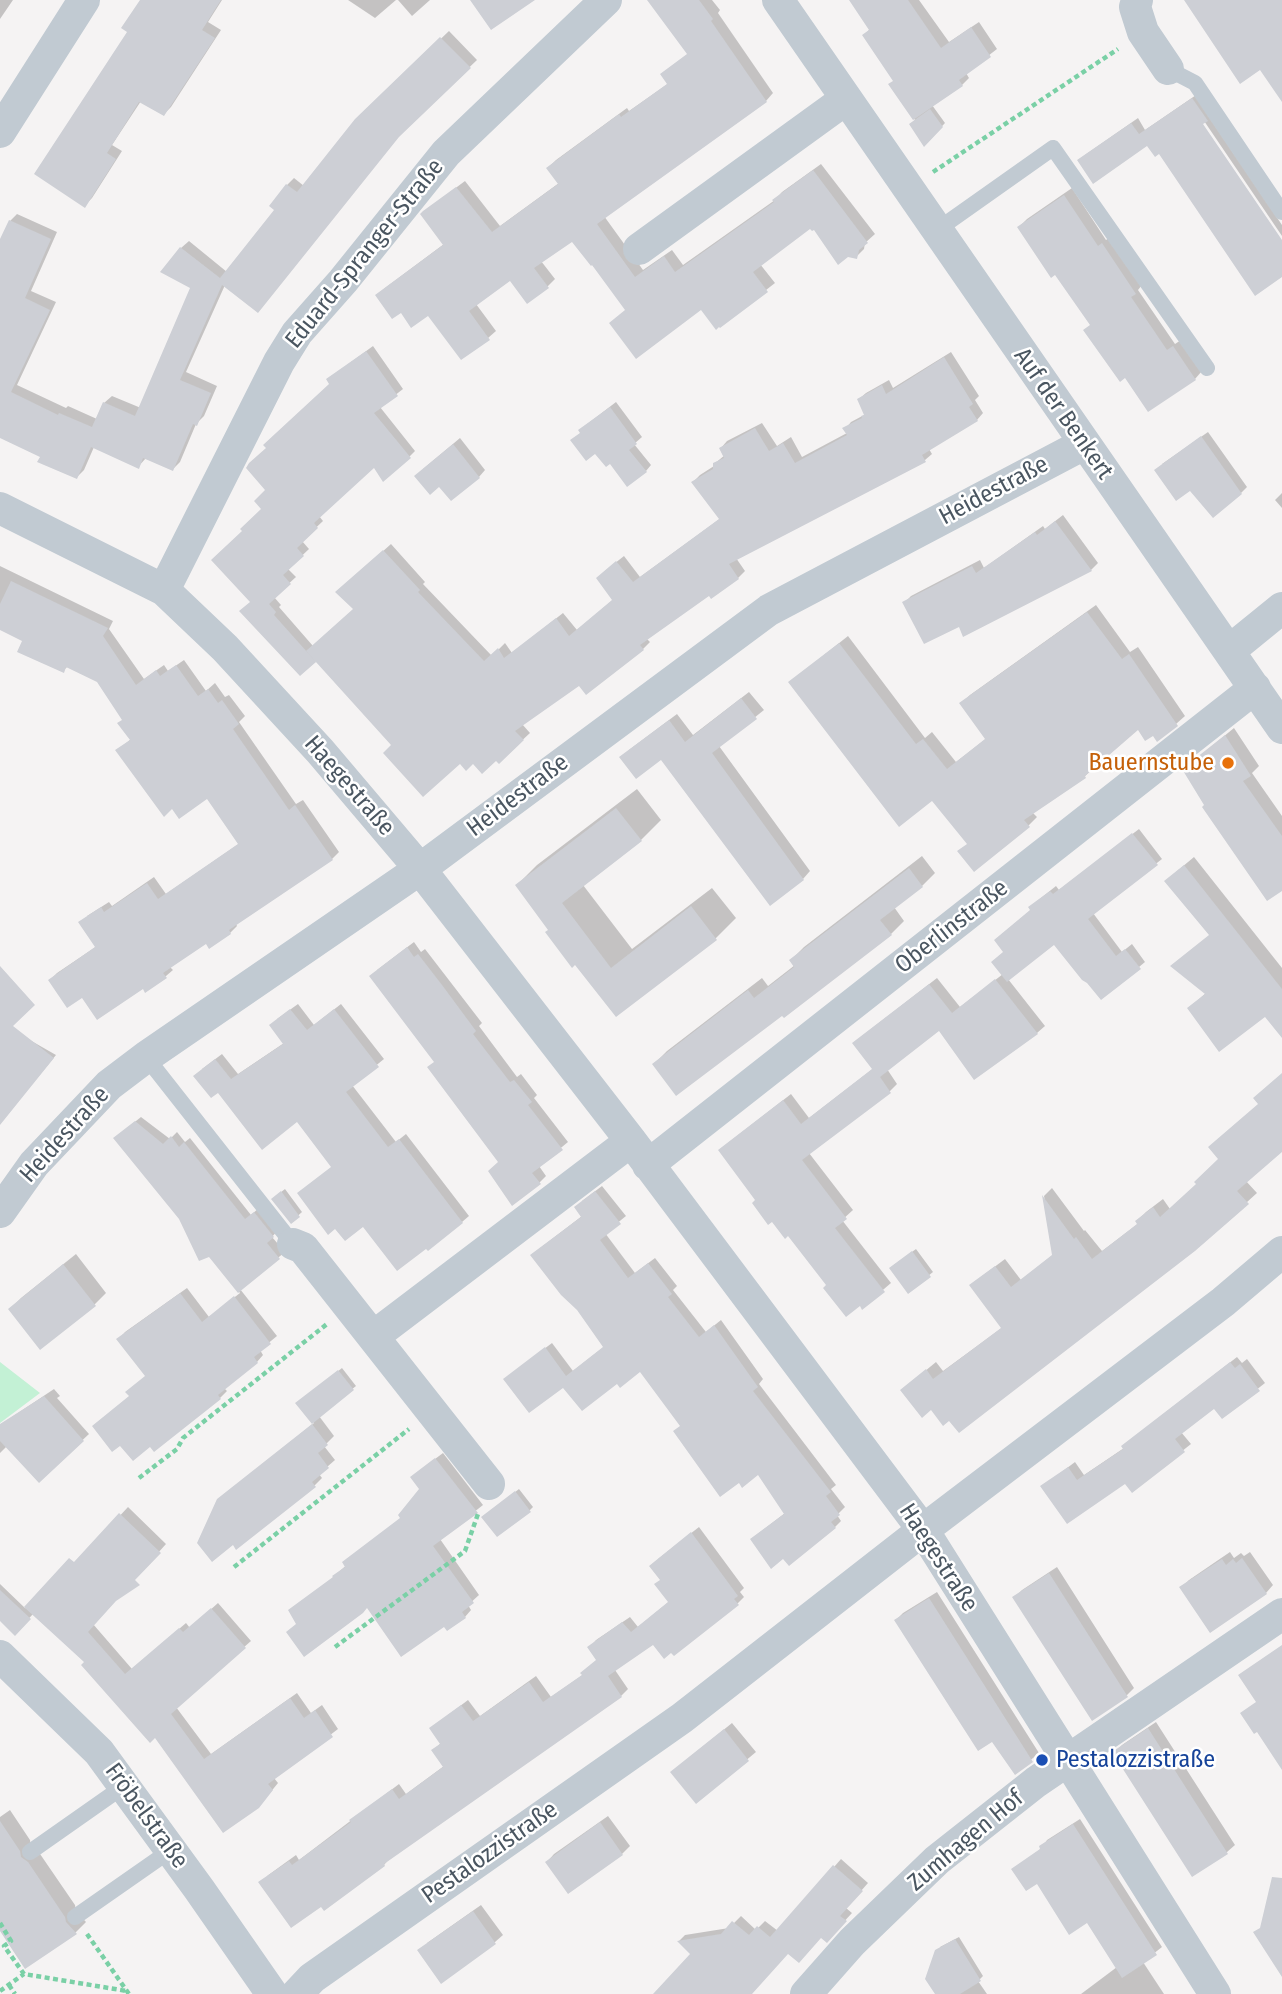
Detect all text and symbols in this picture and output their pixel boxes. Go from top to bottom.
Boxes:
street label: Eduard-Spranger-Straße [280,154,450,354]
street label: Auf der Benkert [1007,343,1119,485]
street label: Heidestraße [935,450,1053,532]
street label: Haegestraße [298,730,400,842]
street label: Heidestraße [462,749,574,843]
place label: Bauernstube [1088,749,1214,777]
marker: Bauernstube [1220,755,1236,771]
street label: Oberlinstraße [890,874,1014,980]
street label: Heidestraße [14,1081,116,1189]
street label: Haegestraße [892,1499,984,1617]
place label: Pestalozzistraße [1056,1746,1215,1774]
marker: Pestalozzistraße [1034,1752,1050,1768]
street label: Fröbelstraße [98,1758,194,1874]
street label: Zumhagen Hof [903,1784,1029,1898]
street label: Pestalozzistraße [417,1796,563,1910]

